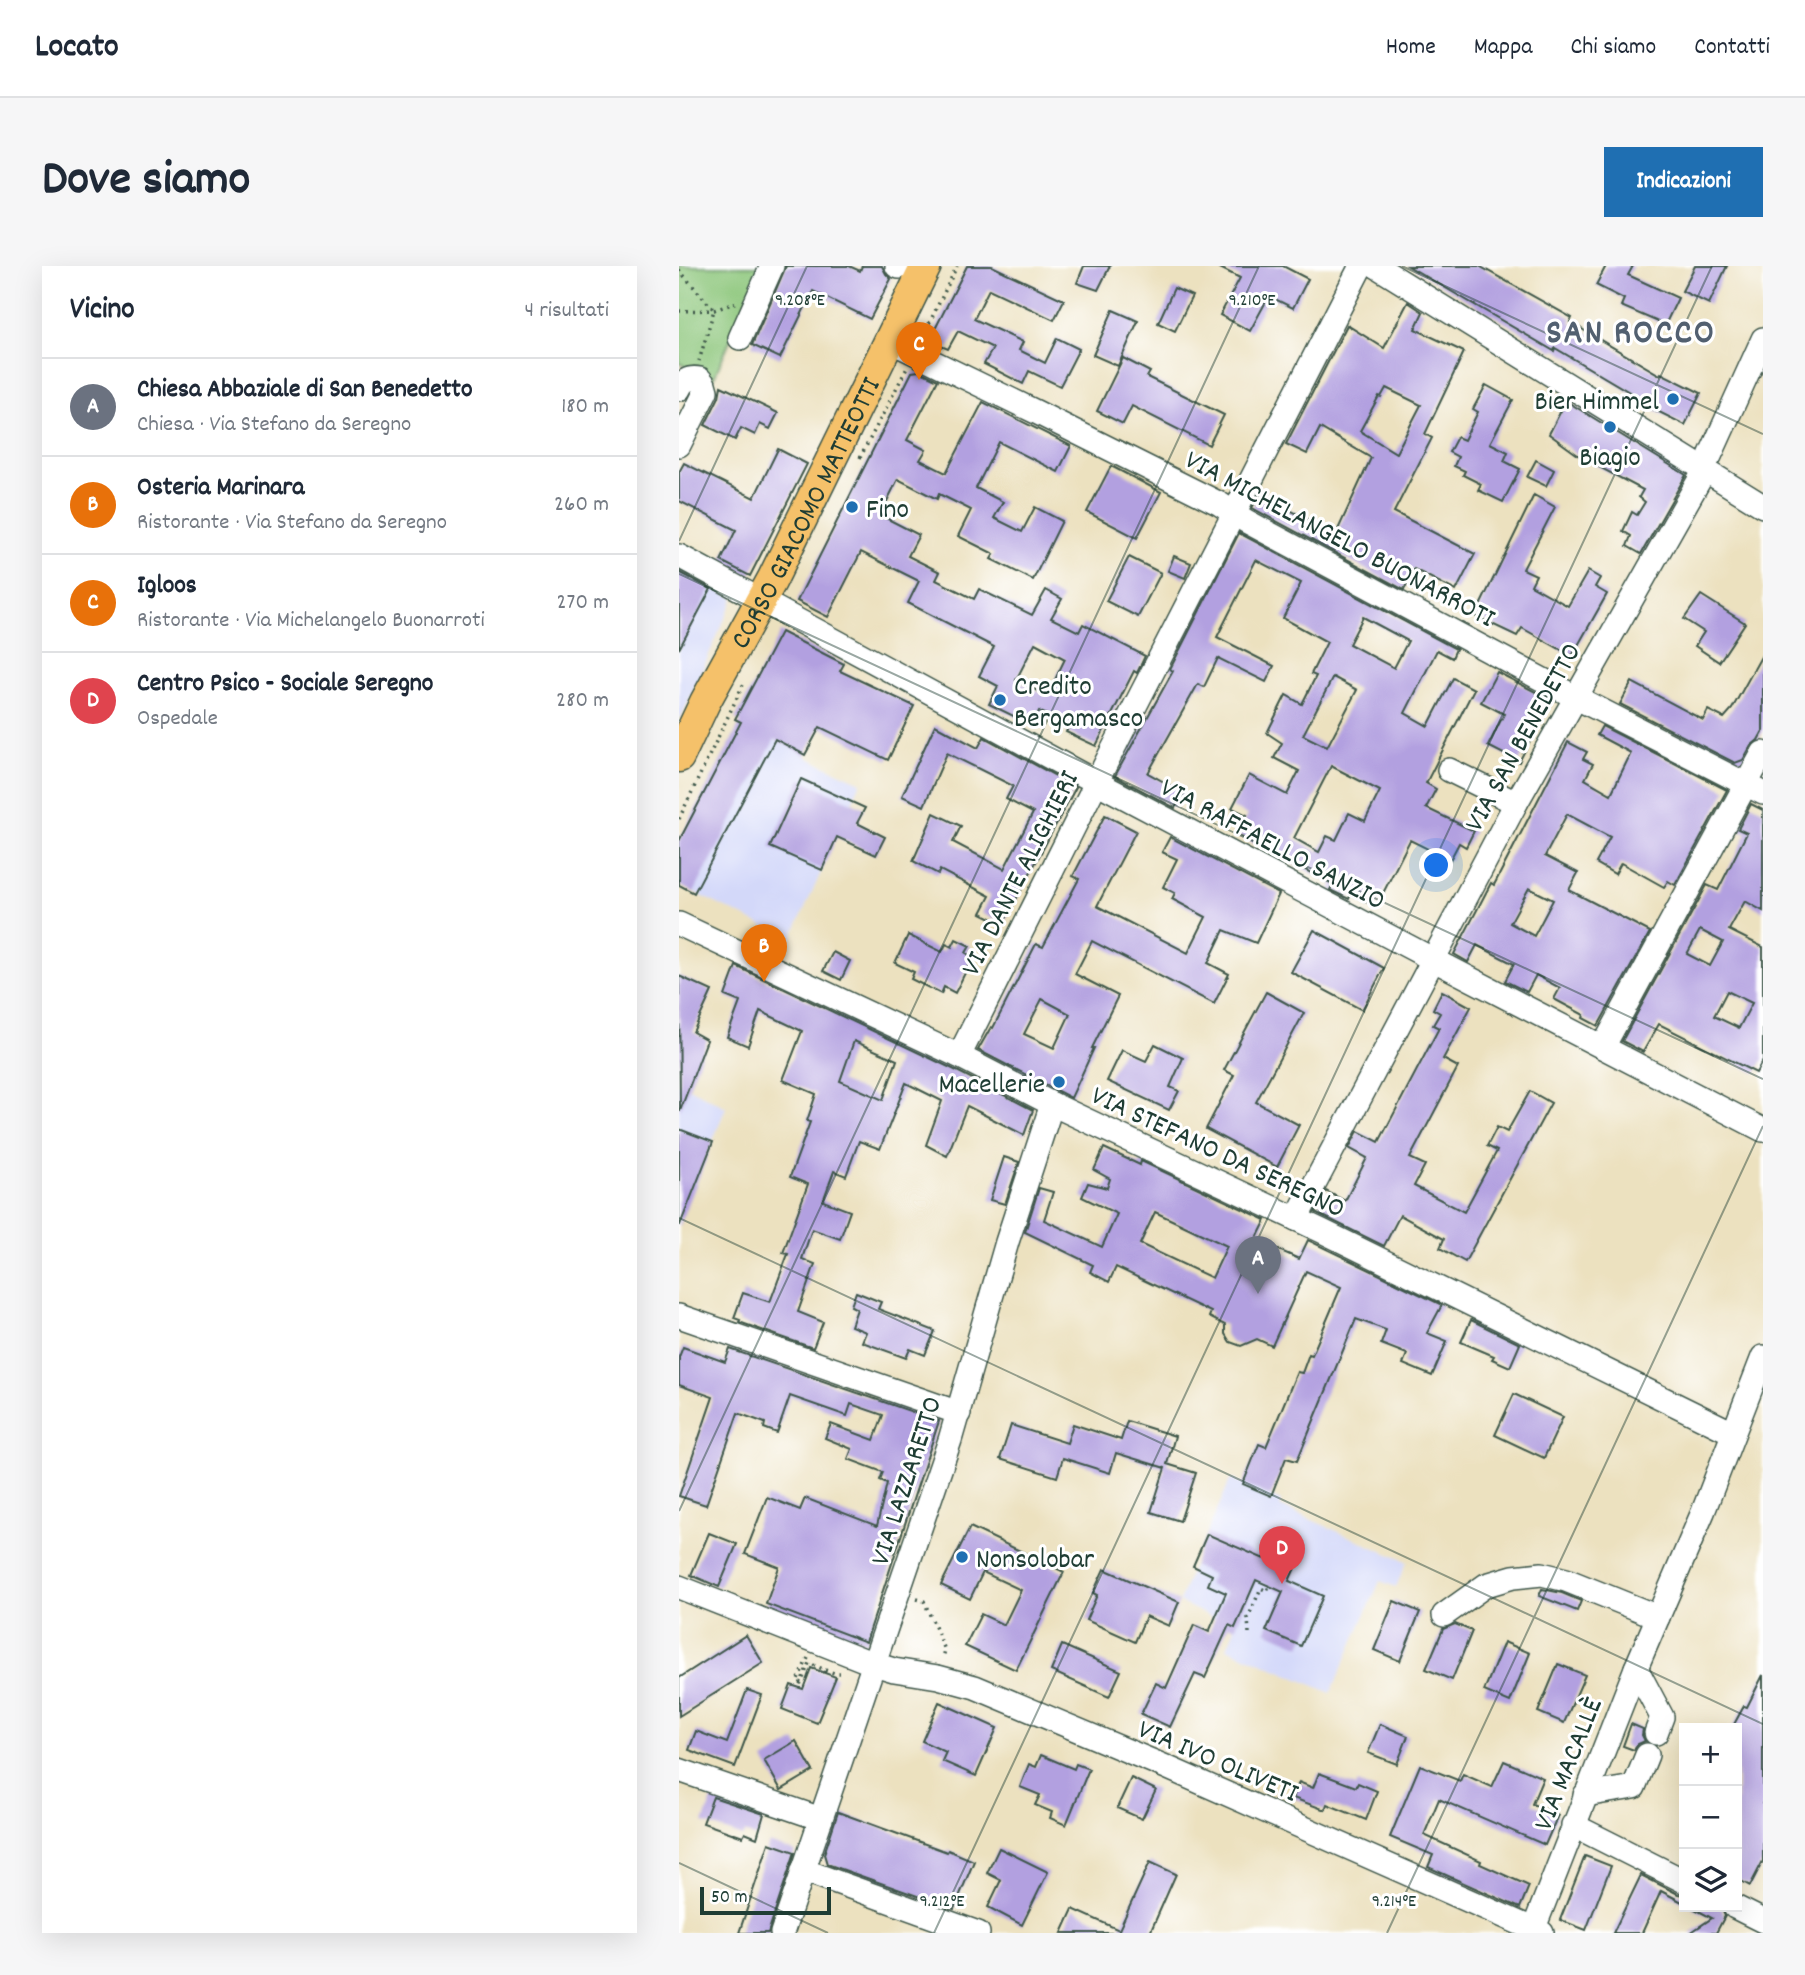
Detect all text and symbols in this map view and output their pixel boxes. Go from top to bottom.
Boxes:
text: Locato [35,25,119,72]
text: Home [1386,31,1436,65]
text: Mappa [1474,31,1533,65]
text: Chi siamo [1571,31,1656,65]
text: Contatti [1694,31,1770,65]
text: Dove siamo [42,147,250,217]
button: Indicazioni [1604,147,1763,217]
text: 9.208°E [775,289,825,314]
text: 9.210°E [1229,289,1275,314]
text: Vicino [70,290,135,333]
text: 4 risultati [524,295,609,328]
district label: SAN ROCCO [1546,310,1716,360]
pin: C [896,322,942,380]
street label: CORSO GIACOMO MATTEOTTI [723,371,894,658]
text: Chiesa Abbaziale di San Benedetto [137,372,473,409]
place label: Bier Himmel [1535,384,1659,424]
text: A [87,391,99,424]
text: 180 m [561,391,609,424]
marker: Bier Himmel [1665,391,1681,407]
text: Chiesa · Via Stefano da Seregno [137,409,411,442]
marker: Biagio [1602,419,1618,435]
place label: Biagio [1579,440,1641,480]
street label: VIA MICHELANGELO BUONARROTI [1176,442,1501,641]
text: Osteria Marinara [137,470,304,507]
text: B [88,489,98,522]
text: 260 m [554,489,609,522]
place label: Fino [866,492,909,532]
marker: Fino [844,499,860,515]
text: Ristorante · Via Stefano da Seregno [137,507,447,540]
text: Igloos [137,568,197,605]
text: C [87,587,99,620]
text: 270 m [557,587,609,620]
text: Ristorante · Via Michelangelo Buonarroti [137,605,485,638]
street label: VIA SAN BENEDETTO [1457,637,1594,840]
text: Centro Psico - Sociale Seregno [137,666,433,703]
place label: Credito Bergamasco [1014,669,1143,741]
text: D [87,685,99,718]
text: 280 m [556,685,609,718]
marker: Credito Bergamasco [992,692,1008,708]
text: Ospedale [137,703,218,736]
street label: VIA DANTE ALIGHIERI [953,765,1092,984]
street label: VIA RAFFAELLO SANZIO [1152,770,1391,923]
your location [1419,848,1453,882]
pin: B [741,924,787,982]
place label: Macellerie [938,1067,1045,1107]
marker: Macellerie [1051,1074,1067,1090]
street label: VIA STEFANO DA SEREGNO [1083,1078,1350,1231]
pin: A [1235,1236,1281,1294]
street label: VIA LAZZARETTO [863,1392,955,1571]
pin: D [1259,1526,1305,1584]
place label: Nonsolobar [976,1542,1095,1582]
marker: Nonsolobar [954,1549,970,1565]
street label: VIA MACALLÈ [1526,1692,1616,1837]
street label: VIA IVO OLIVETI [1131,1712,1304,1815]
map controls [1679,1723,1742,1912]
button: + [1679,1723,1742,1786]
button: − [1679,1786,1742,1849]
button: layers [1679,1849,1742,1912]
scale bar [700,1884,831,1916]
text: 50 m [711,1885,748,1912]
text: 9.212°E [920,1890,964,1915]
text: 9.214°E [1372,1890,1416,1915]

